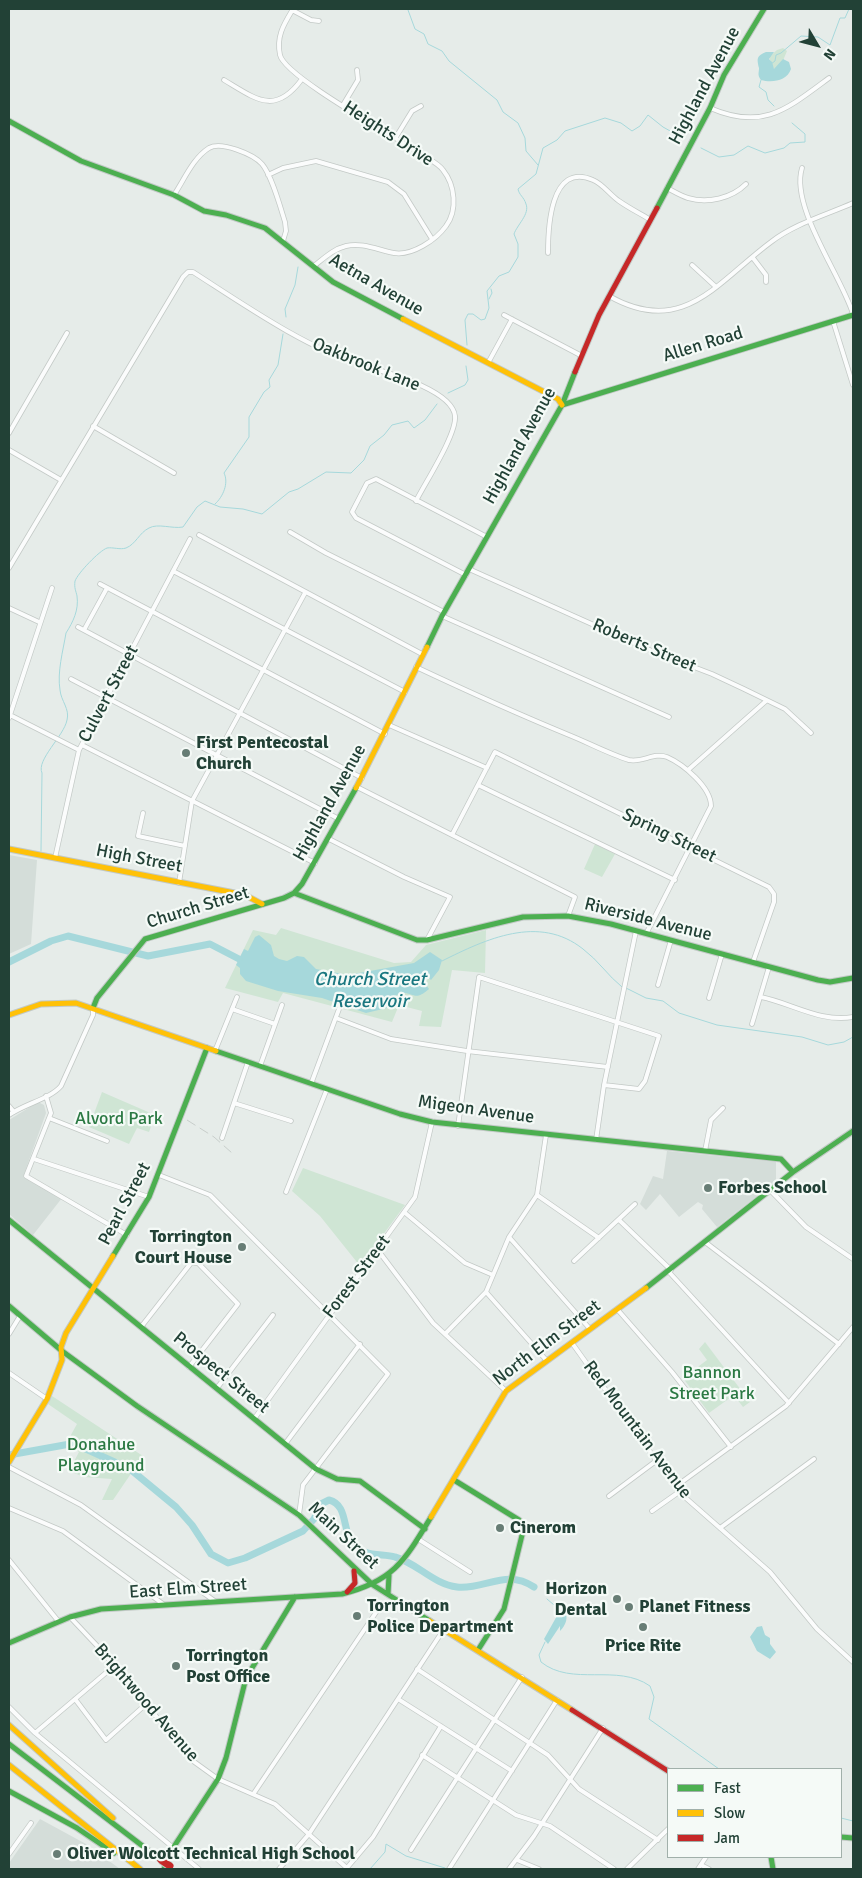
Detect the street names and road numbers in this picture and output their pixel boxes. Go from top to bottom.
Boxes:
street label: Highland Avenue [665,23,745,149]
street label: Heights Drive [339,97,437,171]
street label: Aetna Avenue [325,249,427,321]
street label: Allen Road [660,323,746,367]
street label: Oakbrook Lane [309,334,423,396]
street label: Highland Avenue [479,384,561,508]
street label: Roberts Street [589,614,699,678]
street label: Culvert Street [74,642,144,746]
street label: Highland Avenue [289,741,371,865]
street label: Spring Street [619,804,719,868]
street label: High Street [94,840,184,878]
street label: Church Street [144,882,252,934]
street label: Riverside Avenue [582,894,714,946]
street label: Migeon Avenue [416,1091,536,1129]
street label: Pearl Street [94,1159,156,1249]
street label: Forest Street [319,1231,395,1323]
street label: North Elm Street [489,1295,605,1391]
street label: Prospect Street [168,1328,274,1418]
street label: Red Mountain Avenue [578,1357,696,1503]
street label: Main Street [303,1498,383,1574]
street label: East Elm Street [128,1574,248,1604]
street label: Brightwood Avenue [89,1640,203,1766]

